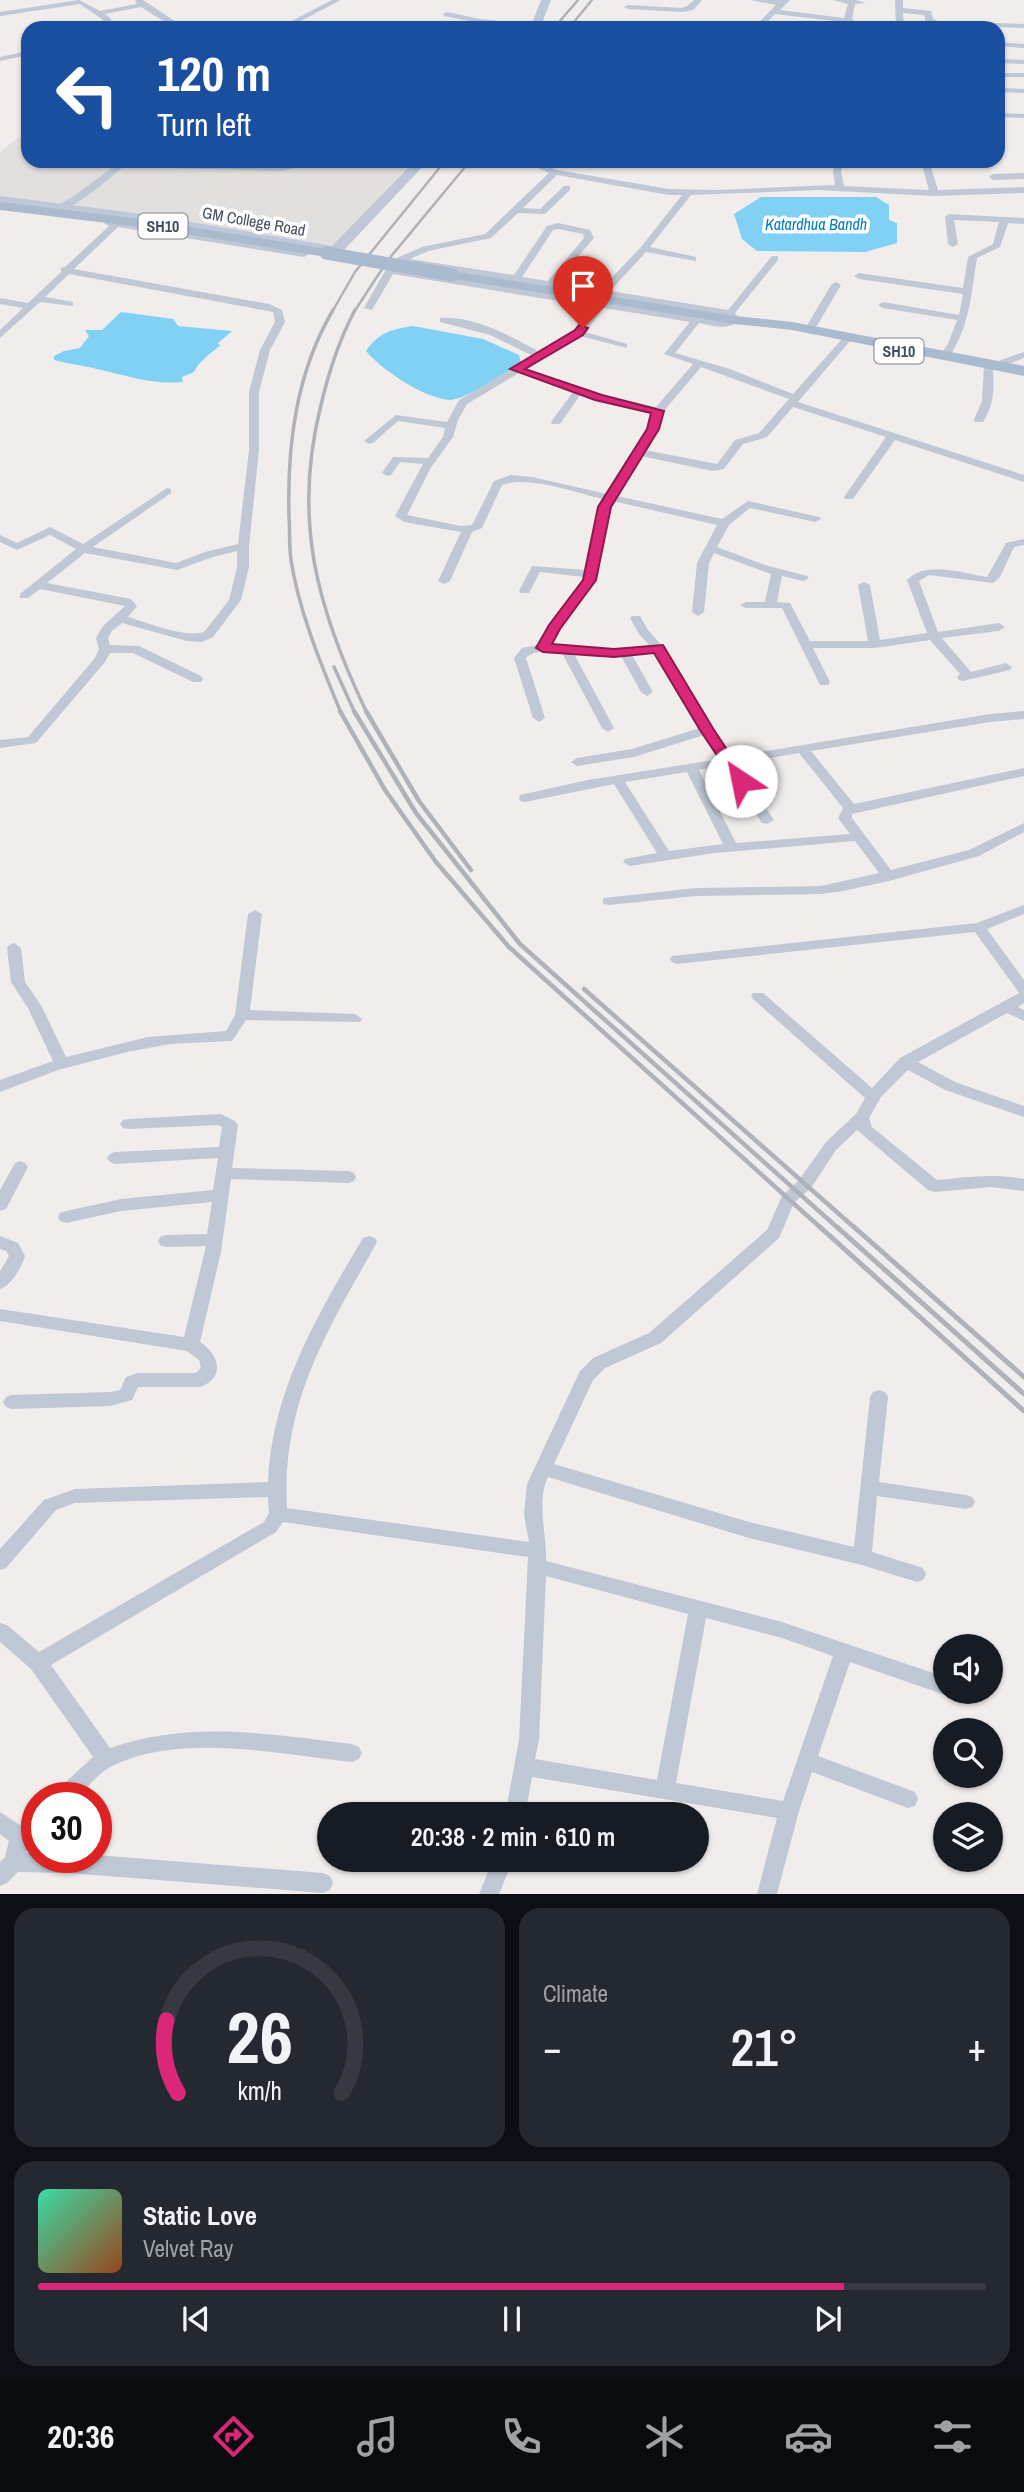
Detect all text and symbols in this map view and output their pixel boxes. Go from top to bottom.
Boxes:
text: 120 m [157,40,271,106]
icon: left [42,49,133,140]
text: Turn left [157,103,251,146]
street label: GM College Road [201,201,307,241]
water label: Katardhua Bandh [765,213,867,235]
road number: SH10 [138,214,188,238]
pin [553,256,613,328]
icon: arrive [564,267,602,305]
road number: SH10 [874,338,923,364]
position arrow [704,744,778,818]
map controls [933,1634,1003,1872]
button: sound [933,1634,1003,1704]
button: search [933,1718,1003,1788]
speed limit sign: 30 [21,1782,112,1873]
button: layers [933,1802,1003,1872]
text: 20:38 · 2 min · 610 m [411,1819,615,1854]
text: Climate [543,1978,608,2009]
text: 26 [226,1989,293,2087]
text: 21° [730,2012,799,2082]
text: − [543,2022,561,2073]
text: + [968,2022,986,2073]
text: km/h [237,2074,282,2108]
text: Static Love [143,2198,257,2233]
text: Velvet Ray [143,2233,233,2264]
icon: previous [177,2300,215,2338]
icon: pause [493,2300,531,2338]
icon: next [809,2300,847,2338]
icon: directions [209,2412,258,2461]
icon: music [353,2412,402,2461]
icon: phone [497,2412,546,2461]
icon: climate [640,2412,689,2461]
icon: car [784,2412,833,2461]
icon: filters [928,2412,977,2461]
text: 20:36 [47,2415,114,2458]

